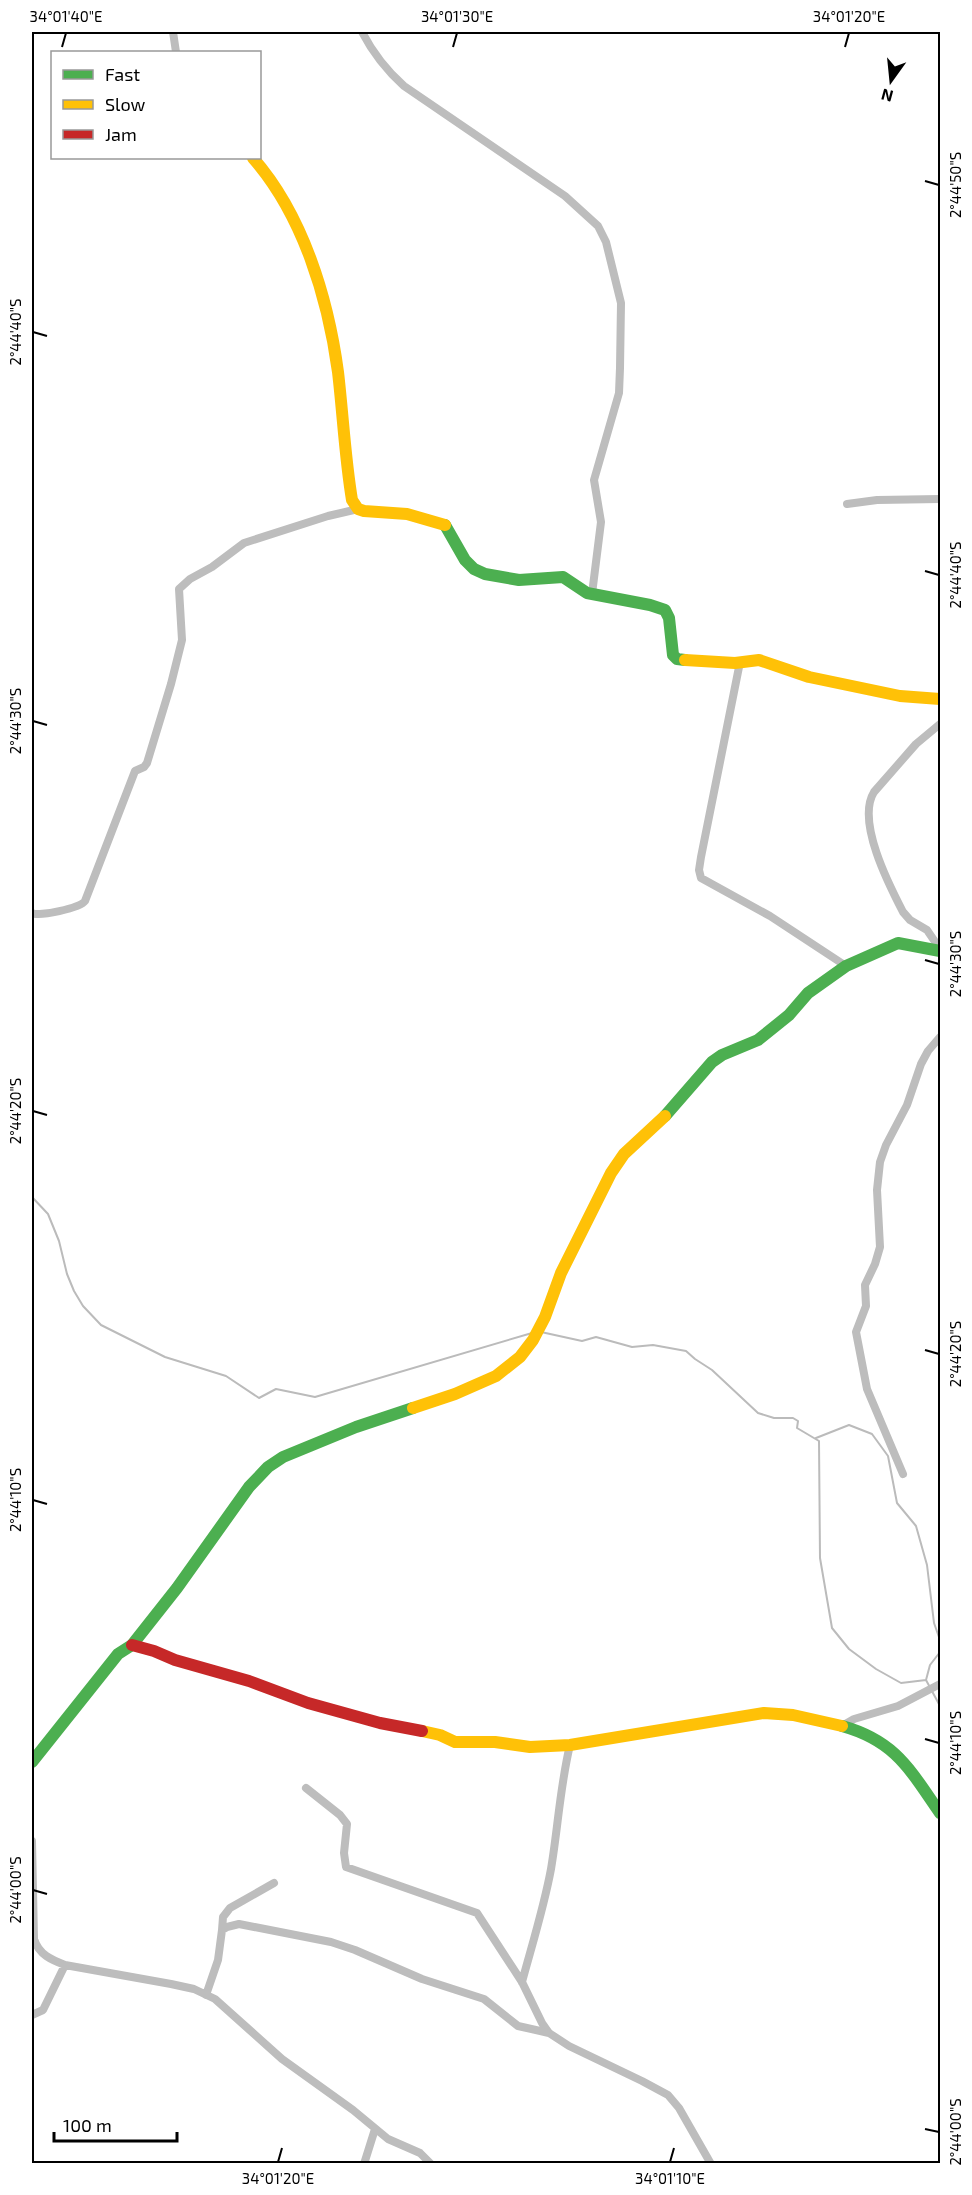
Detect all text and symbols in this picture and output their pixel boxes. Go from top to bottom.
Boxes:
text: 34°01'40"E [30,7,102,25]
text: 34°01'30"E [421,7,493,25]
text: 34°01'20"E [813,7,885,25]
legend [51,51,261,159]
north arrow [861,51,921,111]
text: Fast [105,63,140,85]
text: N [879,85,895,107]
text: Slow [105,93,146,115]
text: Jam [105,123,137,145]
text: 2°44'50"S [946,152,964,218]
text: 2°44'40"S [6,298,24,366]
text: 2°44'40"S [946,541,964,609]
text: 2°44'30"S [6,688,24,754]
text: 2°44'30"S [946,931,964,997]
text: 2°44'20"S [6,1078,24,1144]
text: 2°44'20"S [946,1321,964,1387]
text: 2°44'10"S [6,1468,24,1532]
text: 2°44'10"S [946,1711,964,1775]
text: 2°44'00"S [6,1856,24,1924]
text: 2°44'00"S [946,2098,964,2166]
scale bar [54,2105,177,2143]
text: 100 m [63,2114,112,2136]
text: 34°01'20"E [242,2169,314,2187]
text: 34°01'10"E [635,2169,705,2187]

